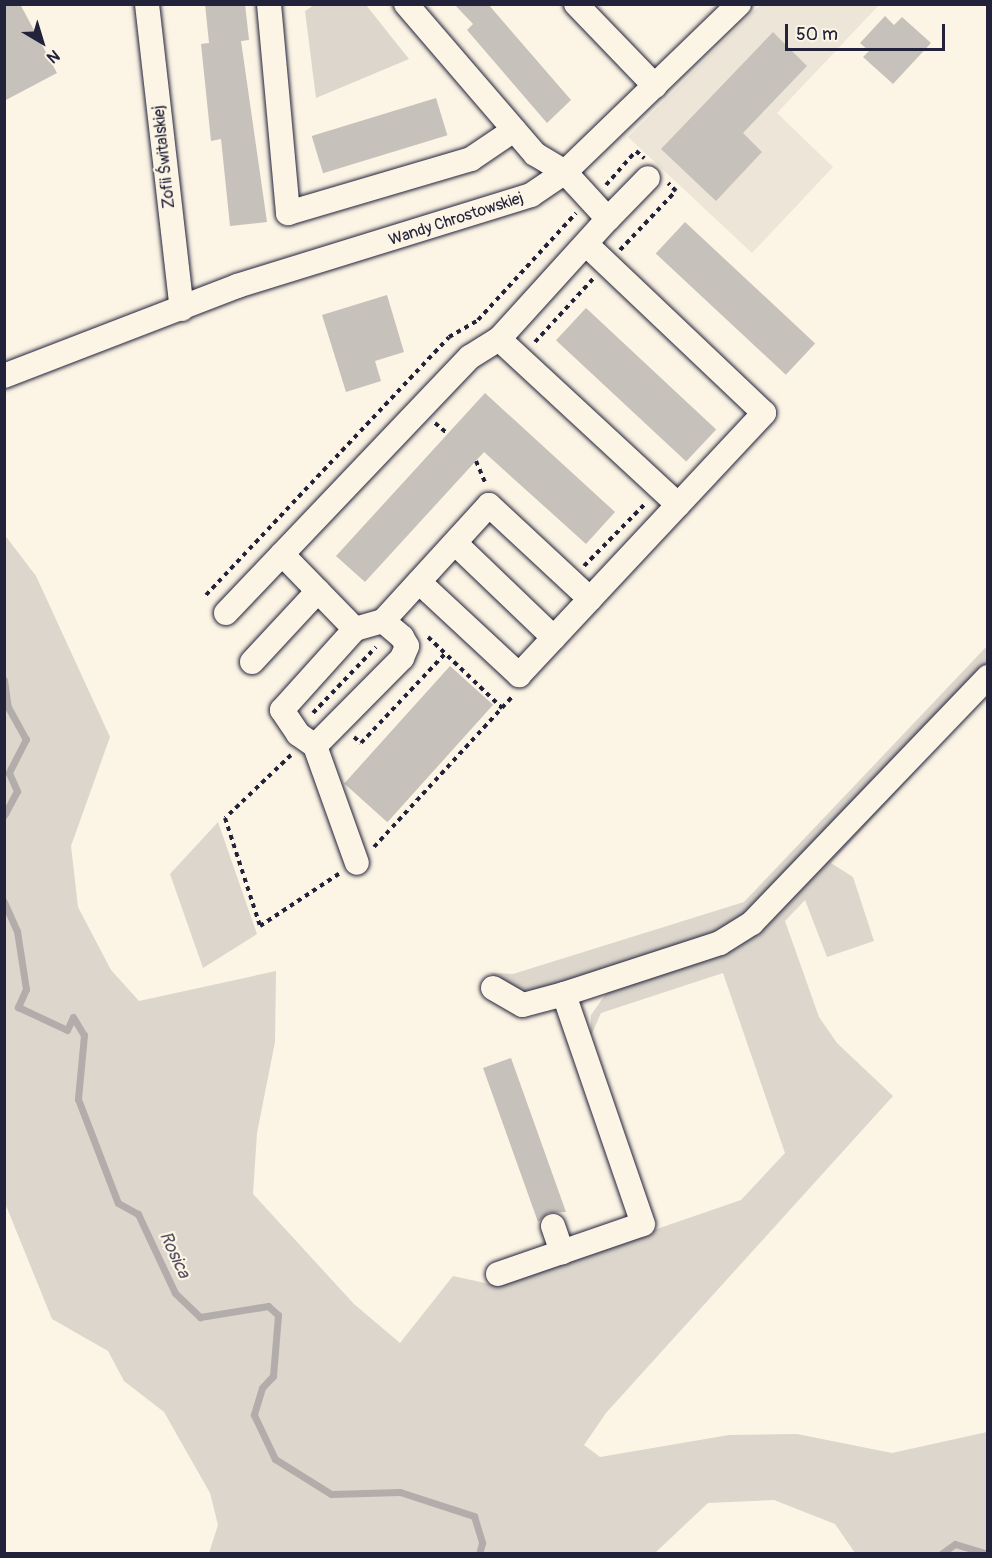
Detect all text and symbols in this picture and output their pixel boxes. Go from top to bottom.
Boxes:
north arrow [12,12,72,72]
scale bar [788,12,948,50]
text: 50 m [796,23,838,46]
text: N [43,45,64,67]
street label: Zofii Świtalskiej [149,104,179,210]
street label: Wandy Chrostowskiej [386,188,526,250]
water label: Rosica [154,1228,194,1282]

